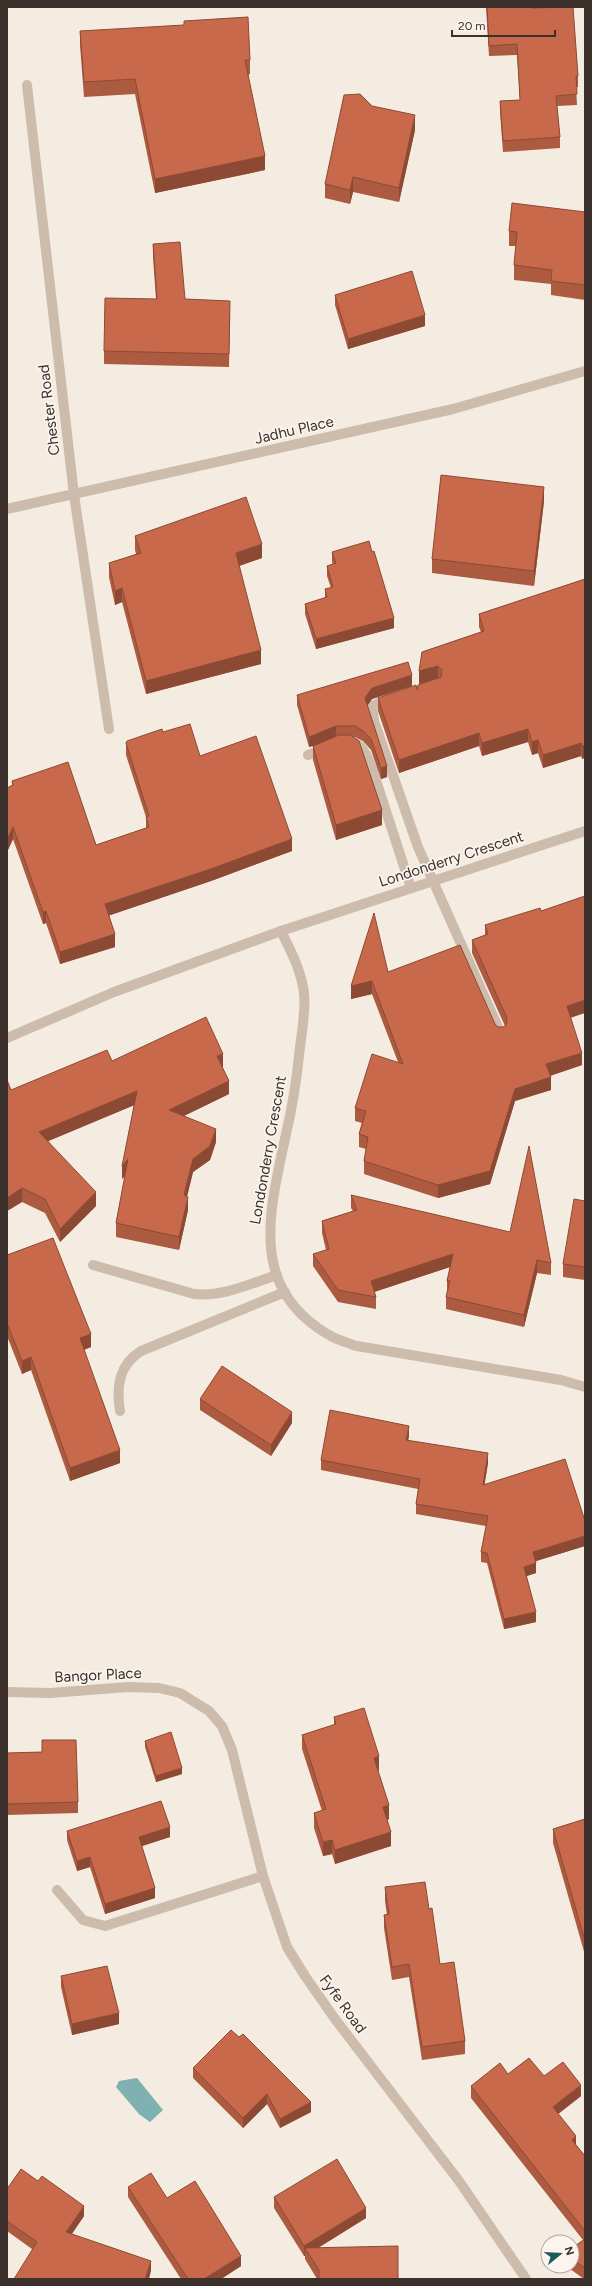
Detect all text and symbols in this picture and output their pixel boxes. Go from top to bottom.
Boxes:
scale bar [452,12,555,38]
text: 20 m [458,19,486,33]
street label: Chester Road [34,363,64,457]
street label: Jadhu Place [253,412,335,448]
street label: Londonderry Crescent [376,827,526,891]
street label: Londonderry Crescent [246,1074,290,1226]
street label: Bangor Place [54,1664,142,1686]
street label: Fyfe Road [316,1971,370,2037]
north arrow [540,2234,580,2274]
text: N [562,2245,577,2257]

